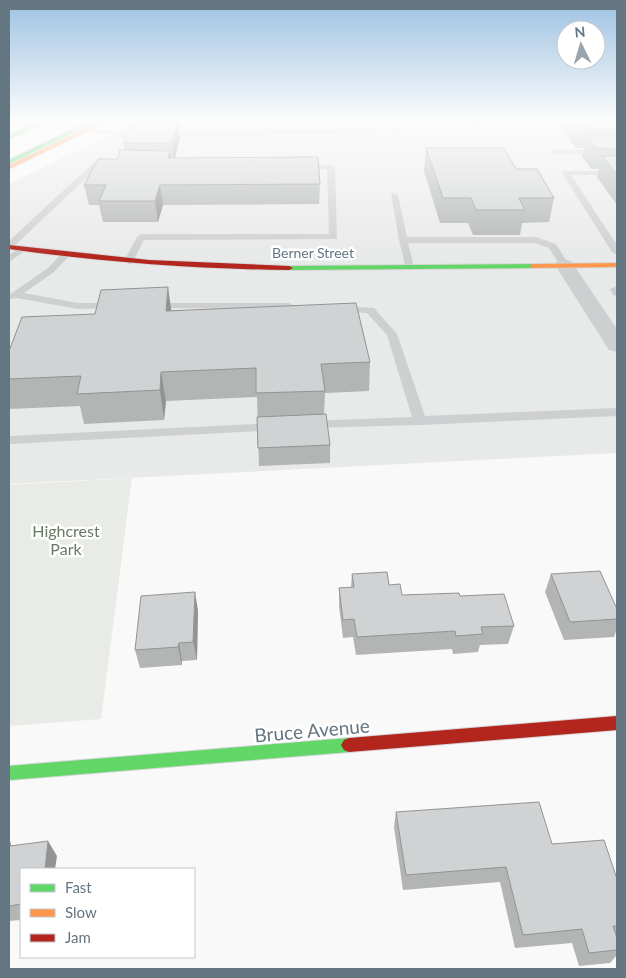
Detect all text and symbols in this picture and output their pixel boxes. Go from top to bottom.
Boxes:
north arrow [556,20,606,70]
text: N [574,23,586,40]
street label: Berner Street [272,244,354,261]
park label: Highcrest Park [32,521,100,558]
street label: Bruce Avenue [253,714,371,746]
legend [20,868,195,958]
text: Fast [65,878,92,896]
text: Slow [65,903,97,921]
text: Jam [65,928,91,946]

